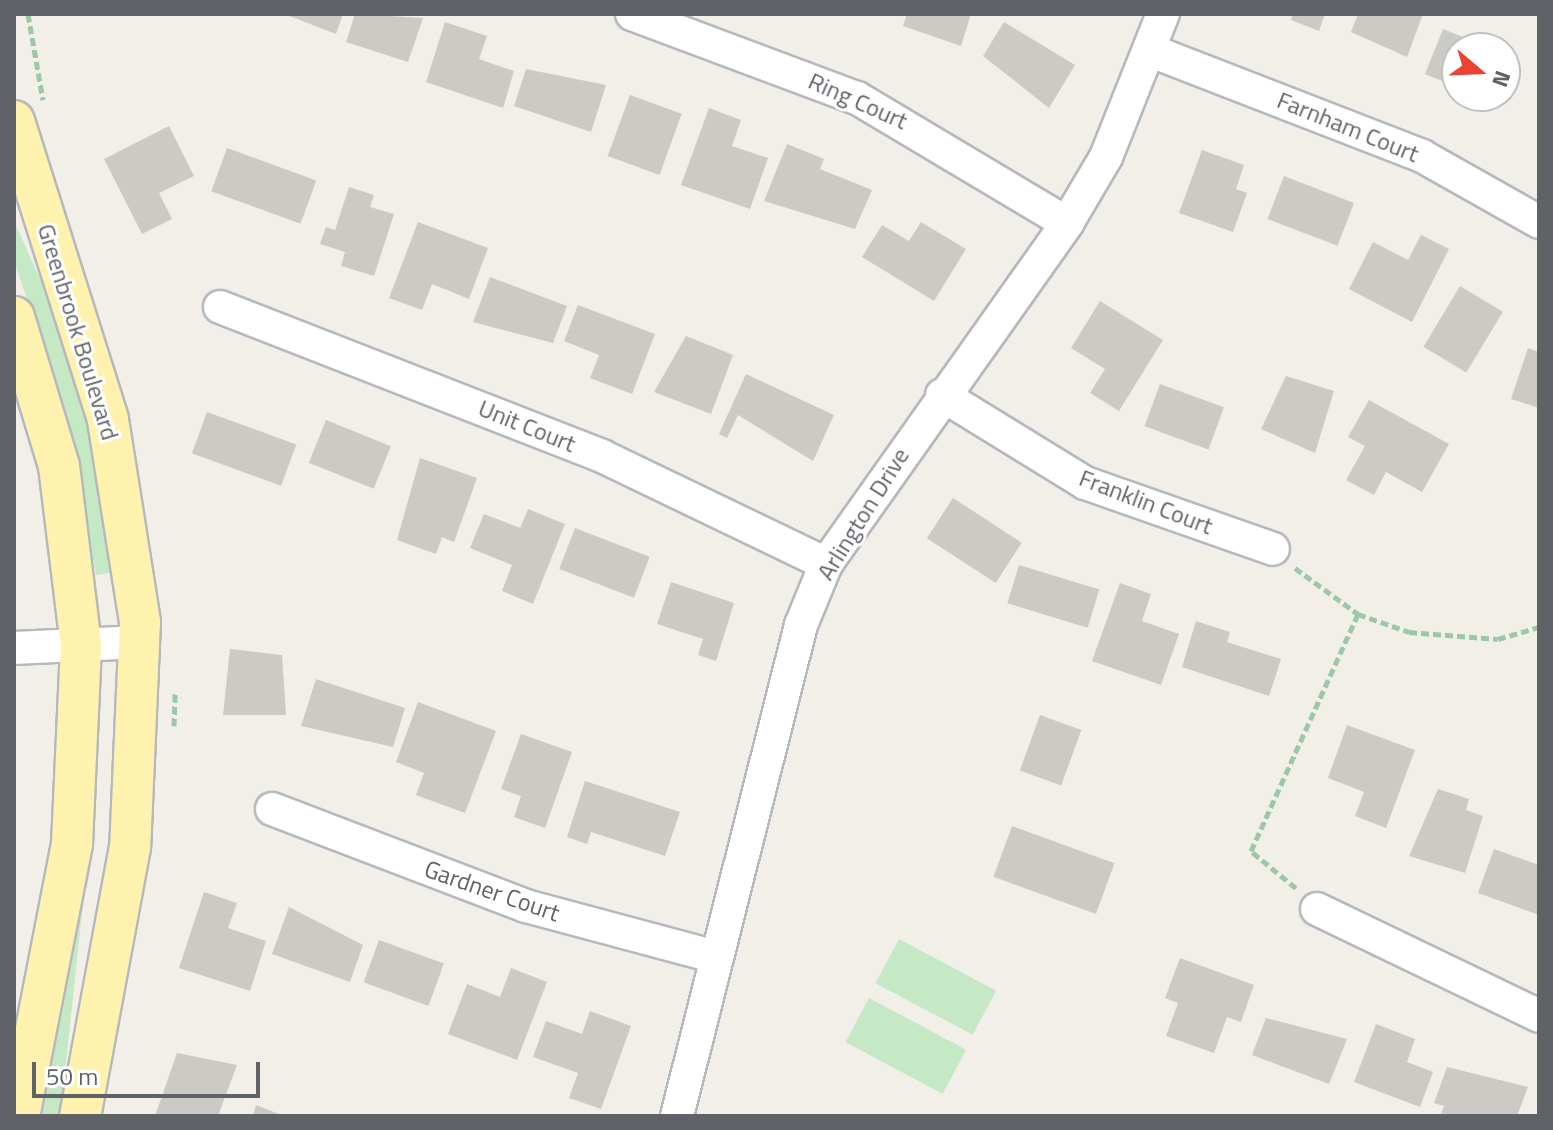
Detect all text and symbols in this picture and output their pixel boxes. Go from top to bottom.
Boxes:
north arrow [1441,32,1521,112]
street label: Ring Court [804,66,912,136]
text: N [1483,66,1520,92]
street label: Farnham Court [1273,86,1423,168]
street label: Greenbrook Boulevard [31,220,125,444]
street label: Unit Court [474,393,580,459]
street label: Arlington Drive [811,443,915,585]
street label: Franklin Court [1075,463,1217,541]
street label: Gardner Court [421,854,563,928]
scale bar [36,1046,264,1096]
text: 50 m [46,1058,98,1094]

